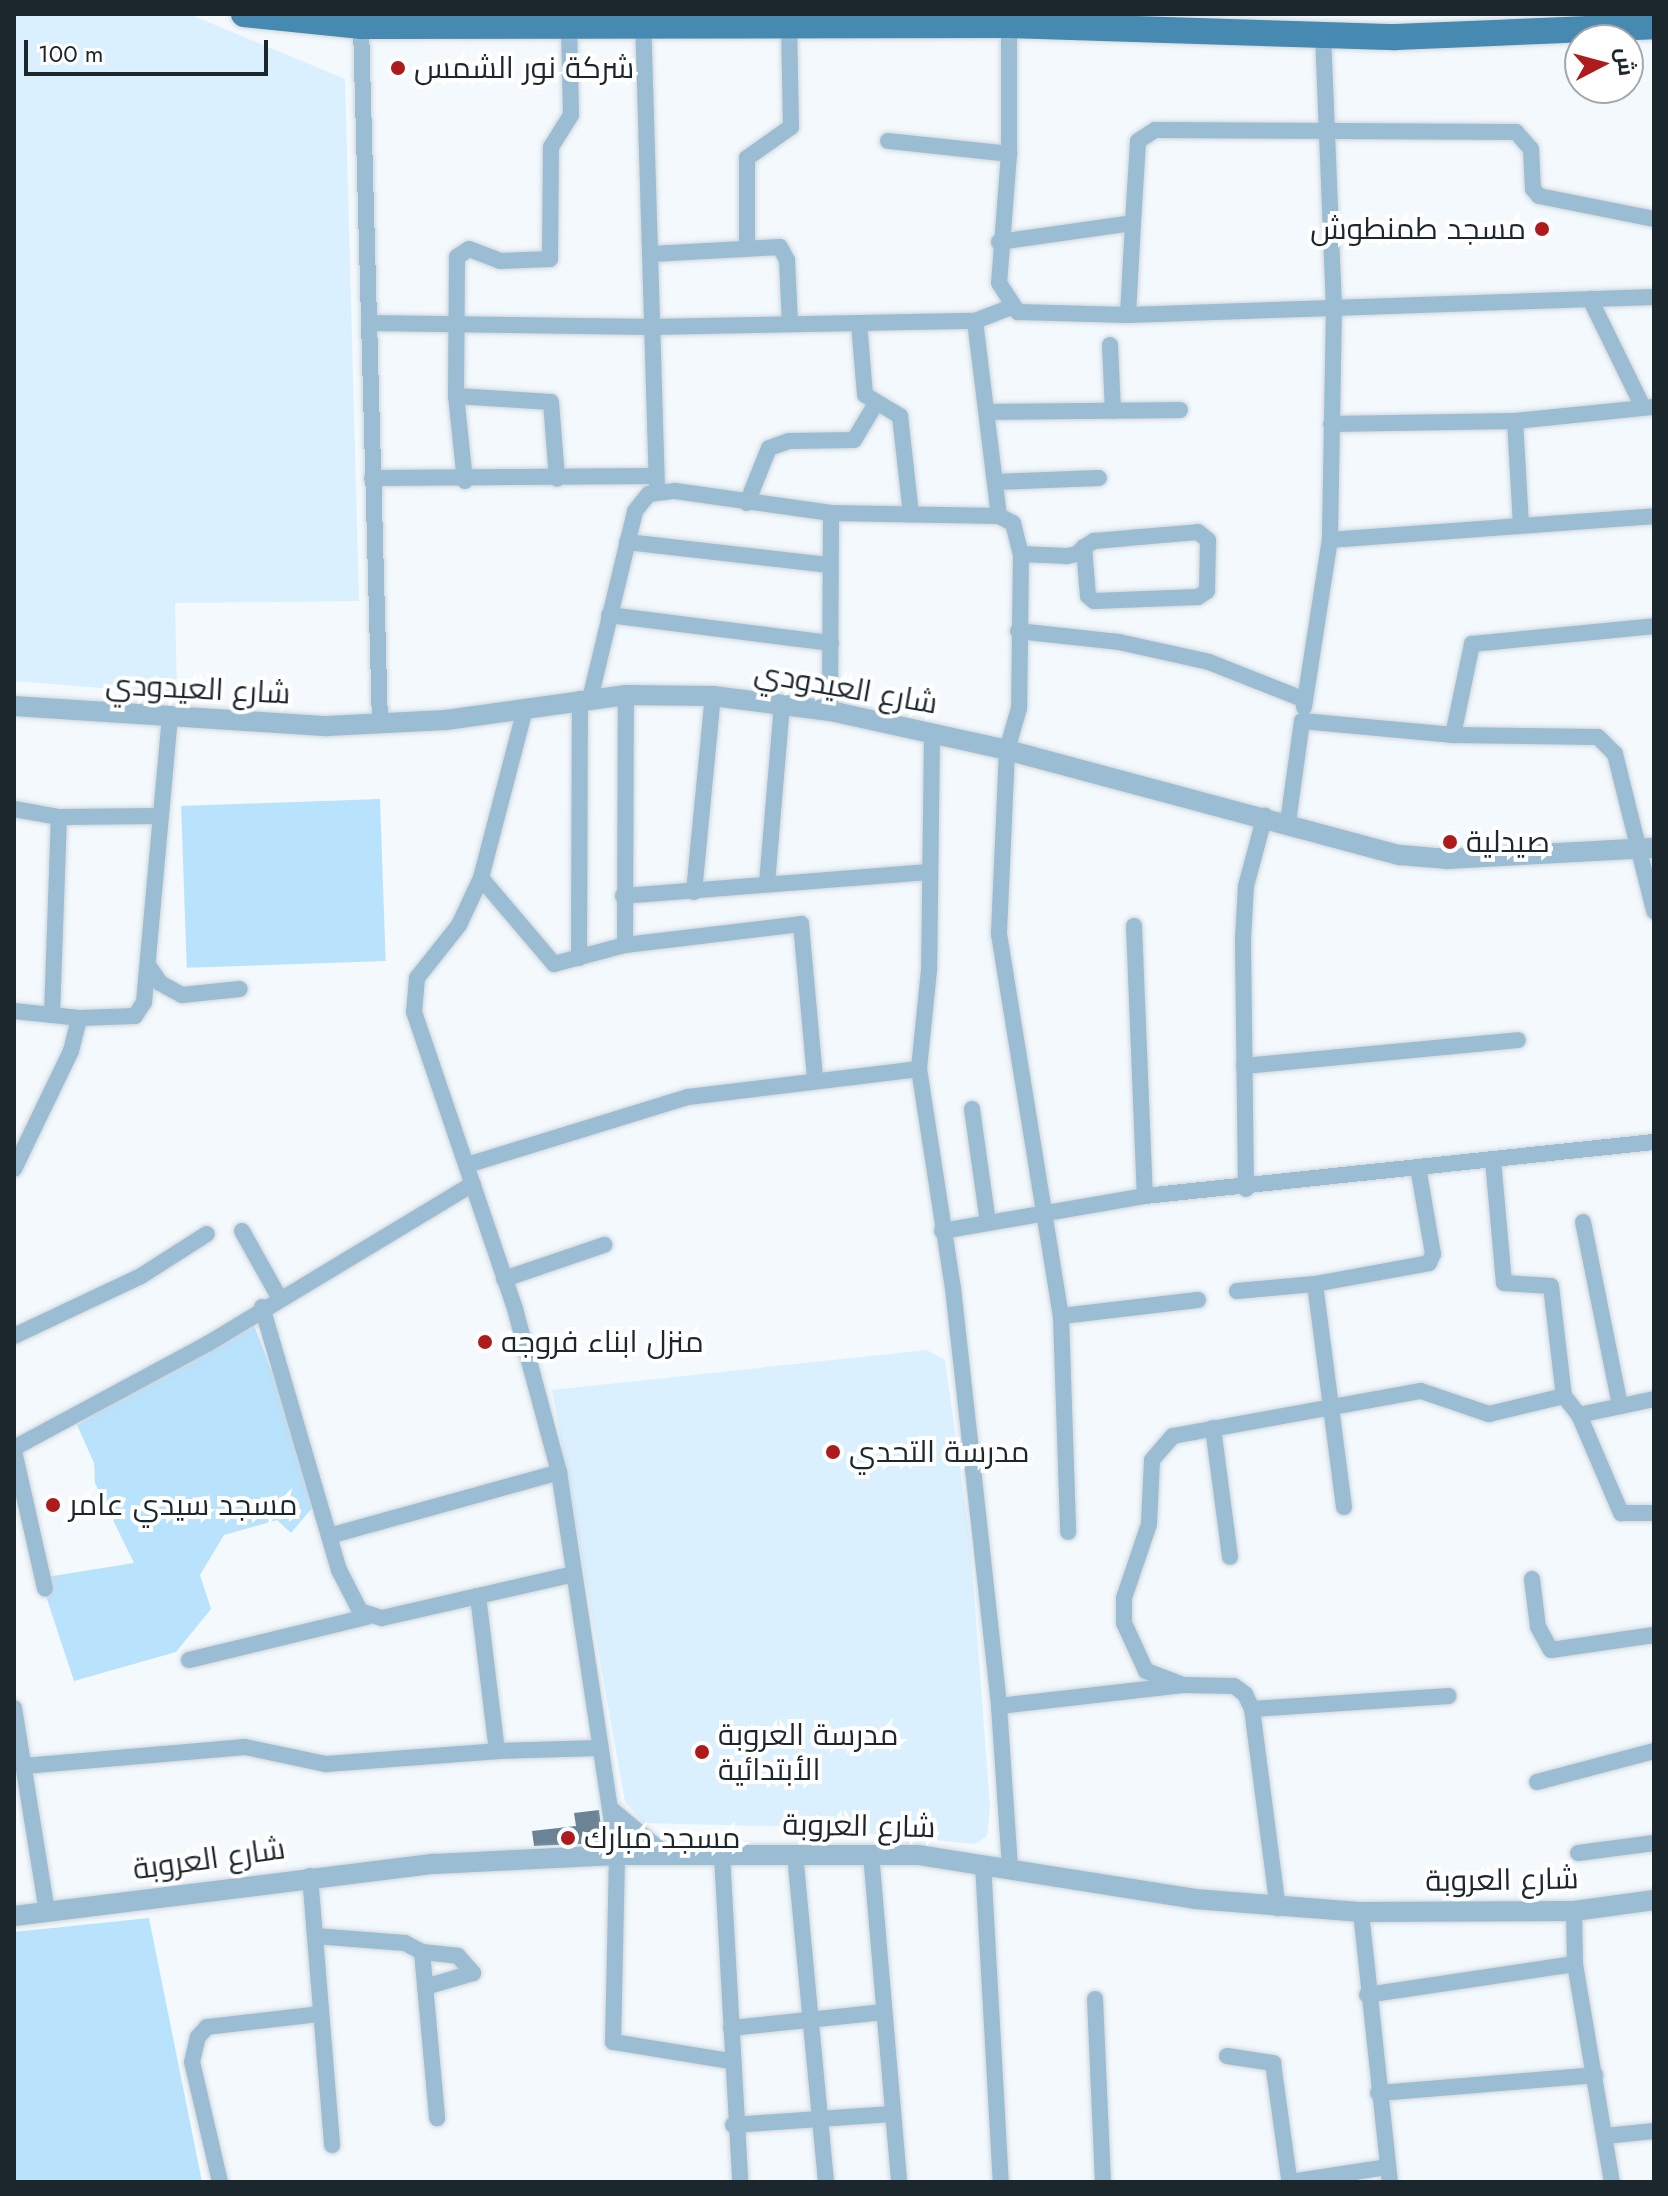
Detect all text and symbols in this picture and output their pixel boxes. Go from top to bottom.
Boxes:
scale bar [28,24,272,74]
north arrow [1564,24,1644,104]
text: 100 m [38,36,104,71]
text: ش [1608,46,1643,77]
place label: شركة نور الشمس [414,50,634,86]
marker: شركة نور الشمس [389,59,407,77]
place label: مسجد طمنطوش [1310,211,1526,247]
marker: مسجد طمنطوش [1533,220,1551,238]
street label: شارع العيدودي [752,654,940,722]
street label: شارع العيدودي [105,666,291,712]
place label: صيدلية [1466,824,1550,860]
marker: صيدلية [1441,833,1459,851]
place label: منزل ابناء فروجه [501,1324,704,1360]
marker: منزل ابناء فروجه [476,1333,494,1351]
place label: مدرسة التحدي [849,1434,1030,1470]
marker: مدرسة التحدي [824,1443,842,1461]
place label: مسجد سيدي عامر [69,1487,298,1523]
marker: مسجد سيدي عامر [44,1496,62,1514]
place label: مدرسة العروبة الأبتدائية [718,1717,898,1788]
marker: مدرسة العروبة الأبتدائية [693,1743,711,1761]
street label: شارع العروبة [782,1807,936,1845]
place label: مسجد مبارك [584,1820,741,1856]
marker: مسجد مبارك [559,1829,577,1847]
street label: شارع العروبة [131,1831,287,1887]
street label: شارع العروبة [1425,1861,1579,1899]

